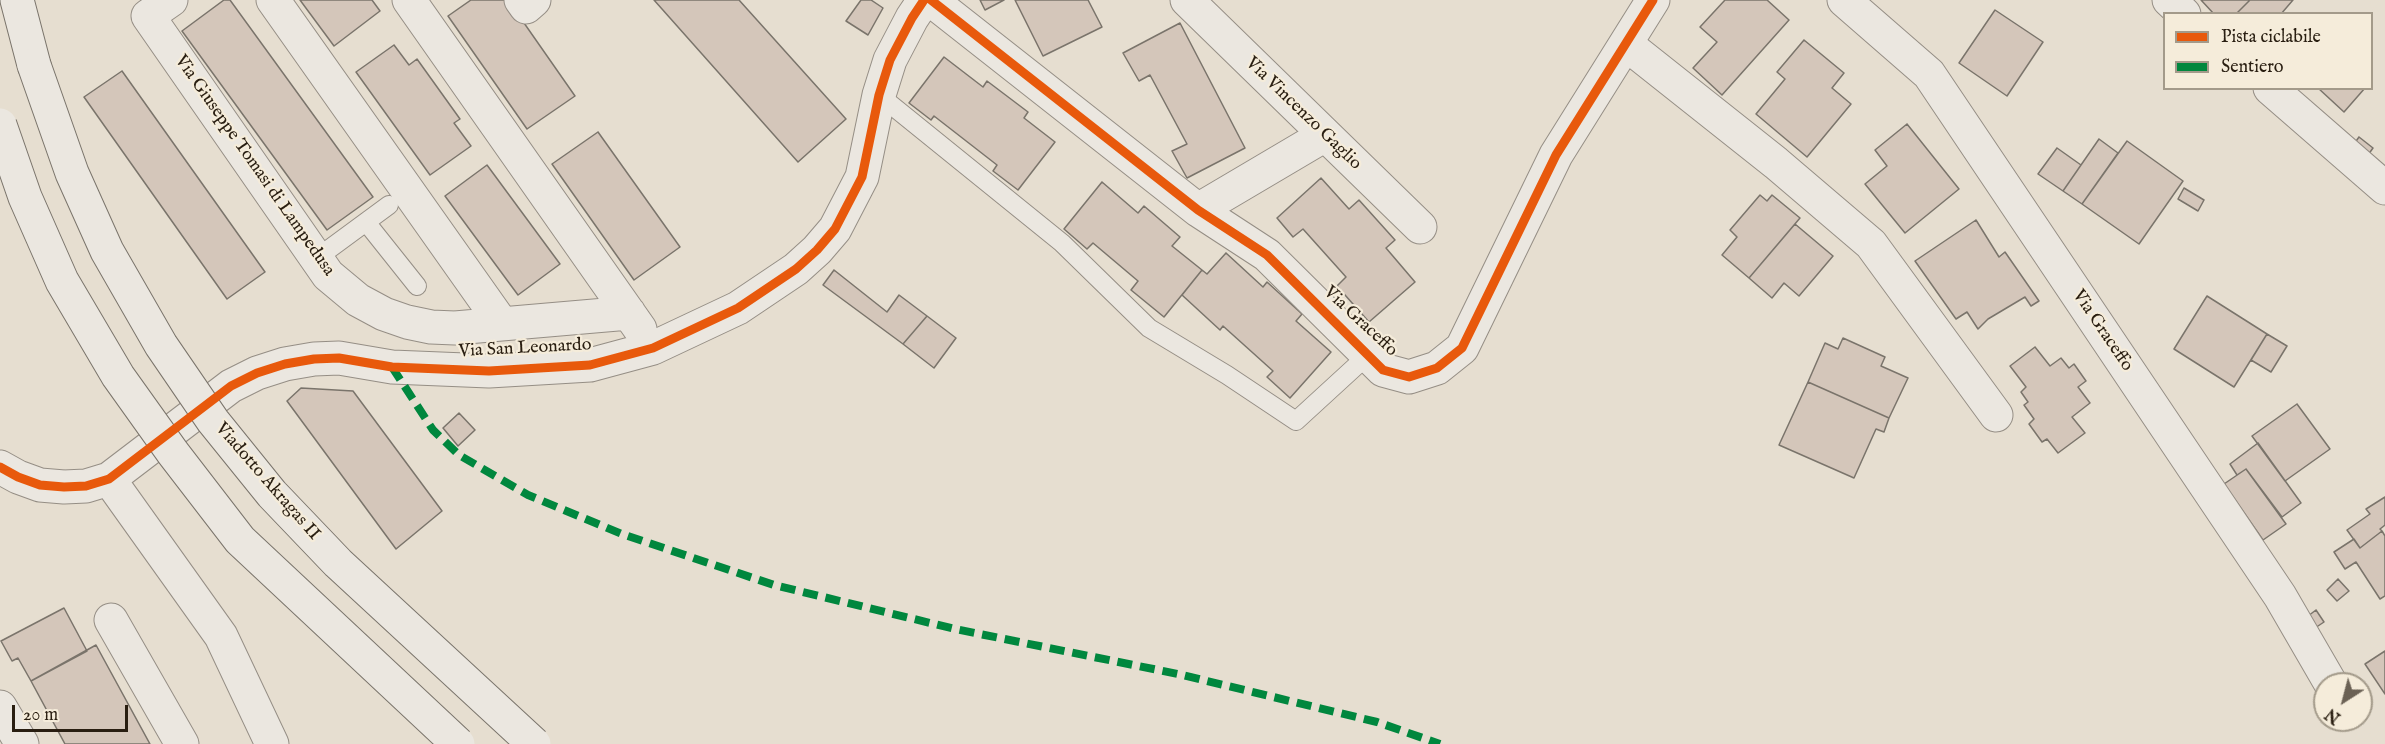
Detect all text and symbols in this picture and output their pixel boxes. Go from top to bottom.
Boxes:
legend [2163,12,2373,90]
text: Pista ciclabile [2221,26,2321,49]
street label: Via Giuseppe Tomasi di Lampedusa [169,51,339,281]
street label: Via Vincenzo Gaglio [1240,53,1366,175]
text: Sentiero [2221,56,2284,79]
street label: Via Graceffo [1318,282,1402,362]
street label: Via Graceffo [2067,286,2137,376]
street label: Via San Leonardo [458,335,592,363]
street label: Viadotto Akragas II [210,419,324,545]
north arrow [2313,672,2373,732]
scale bar [15,693,130,731]
text: N [2322,703,2345,727]
text: 20 m [23,704,58,727]

